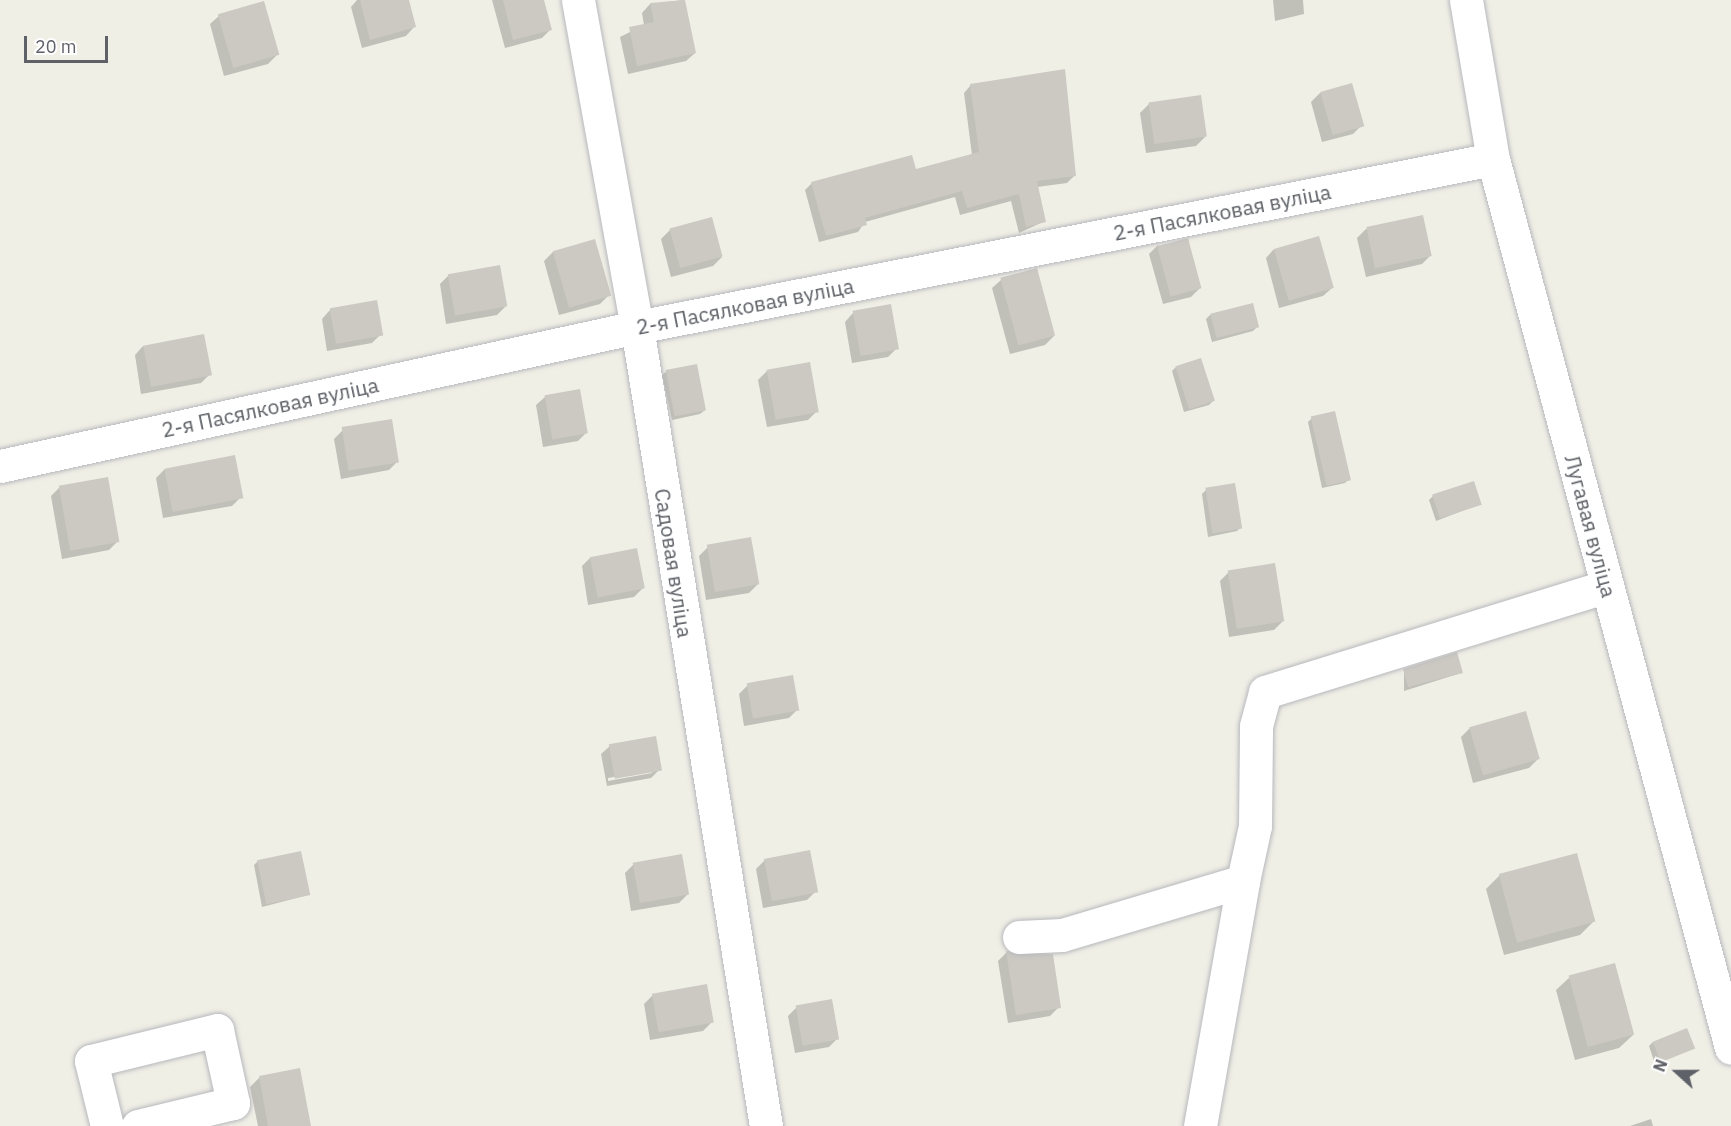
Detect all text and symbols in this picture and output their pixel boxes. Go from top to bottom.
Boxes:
scale bar [27,24,111,62]
text: 20 m [35,35,77,58]
street label: 2-я Пасялковая вуліца [1111,179,1333,245]
street label: 2-я Пасялковая вуліца [634,273,856,339]
street label: 2-я Пасялковая вуліца [159,372,381,442]
street label: Лугавая вуліца [1560,452,1622,600]
street label: Садовая вуліца [650,487,698,639]
north arrow [1647,1042,1707,1102]
text: N [1649,1057,1672,1075]

